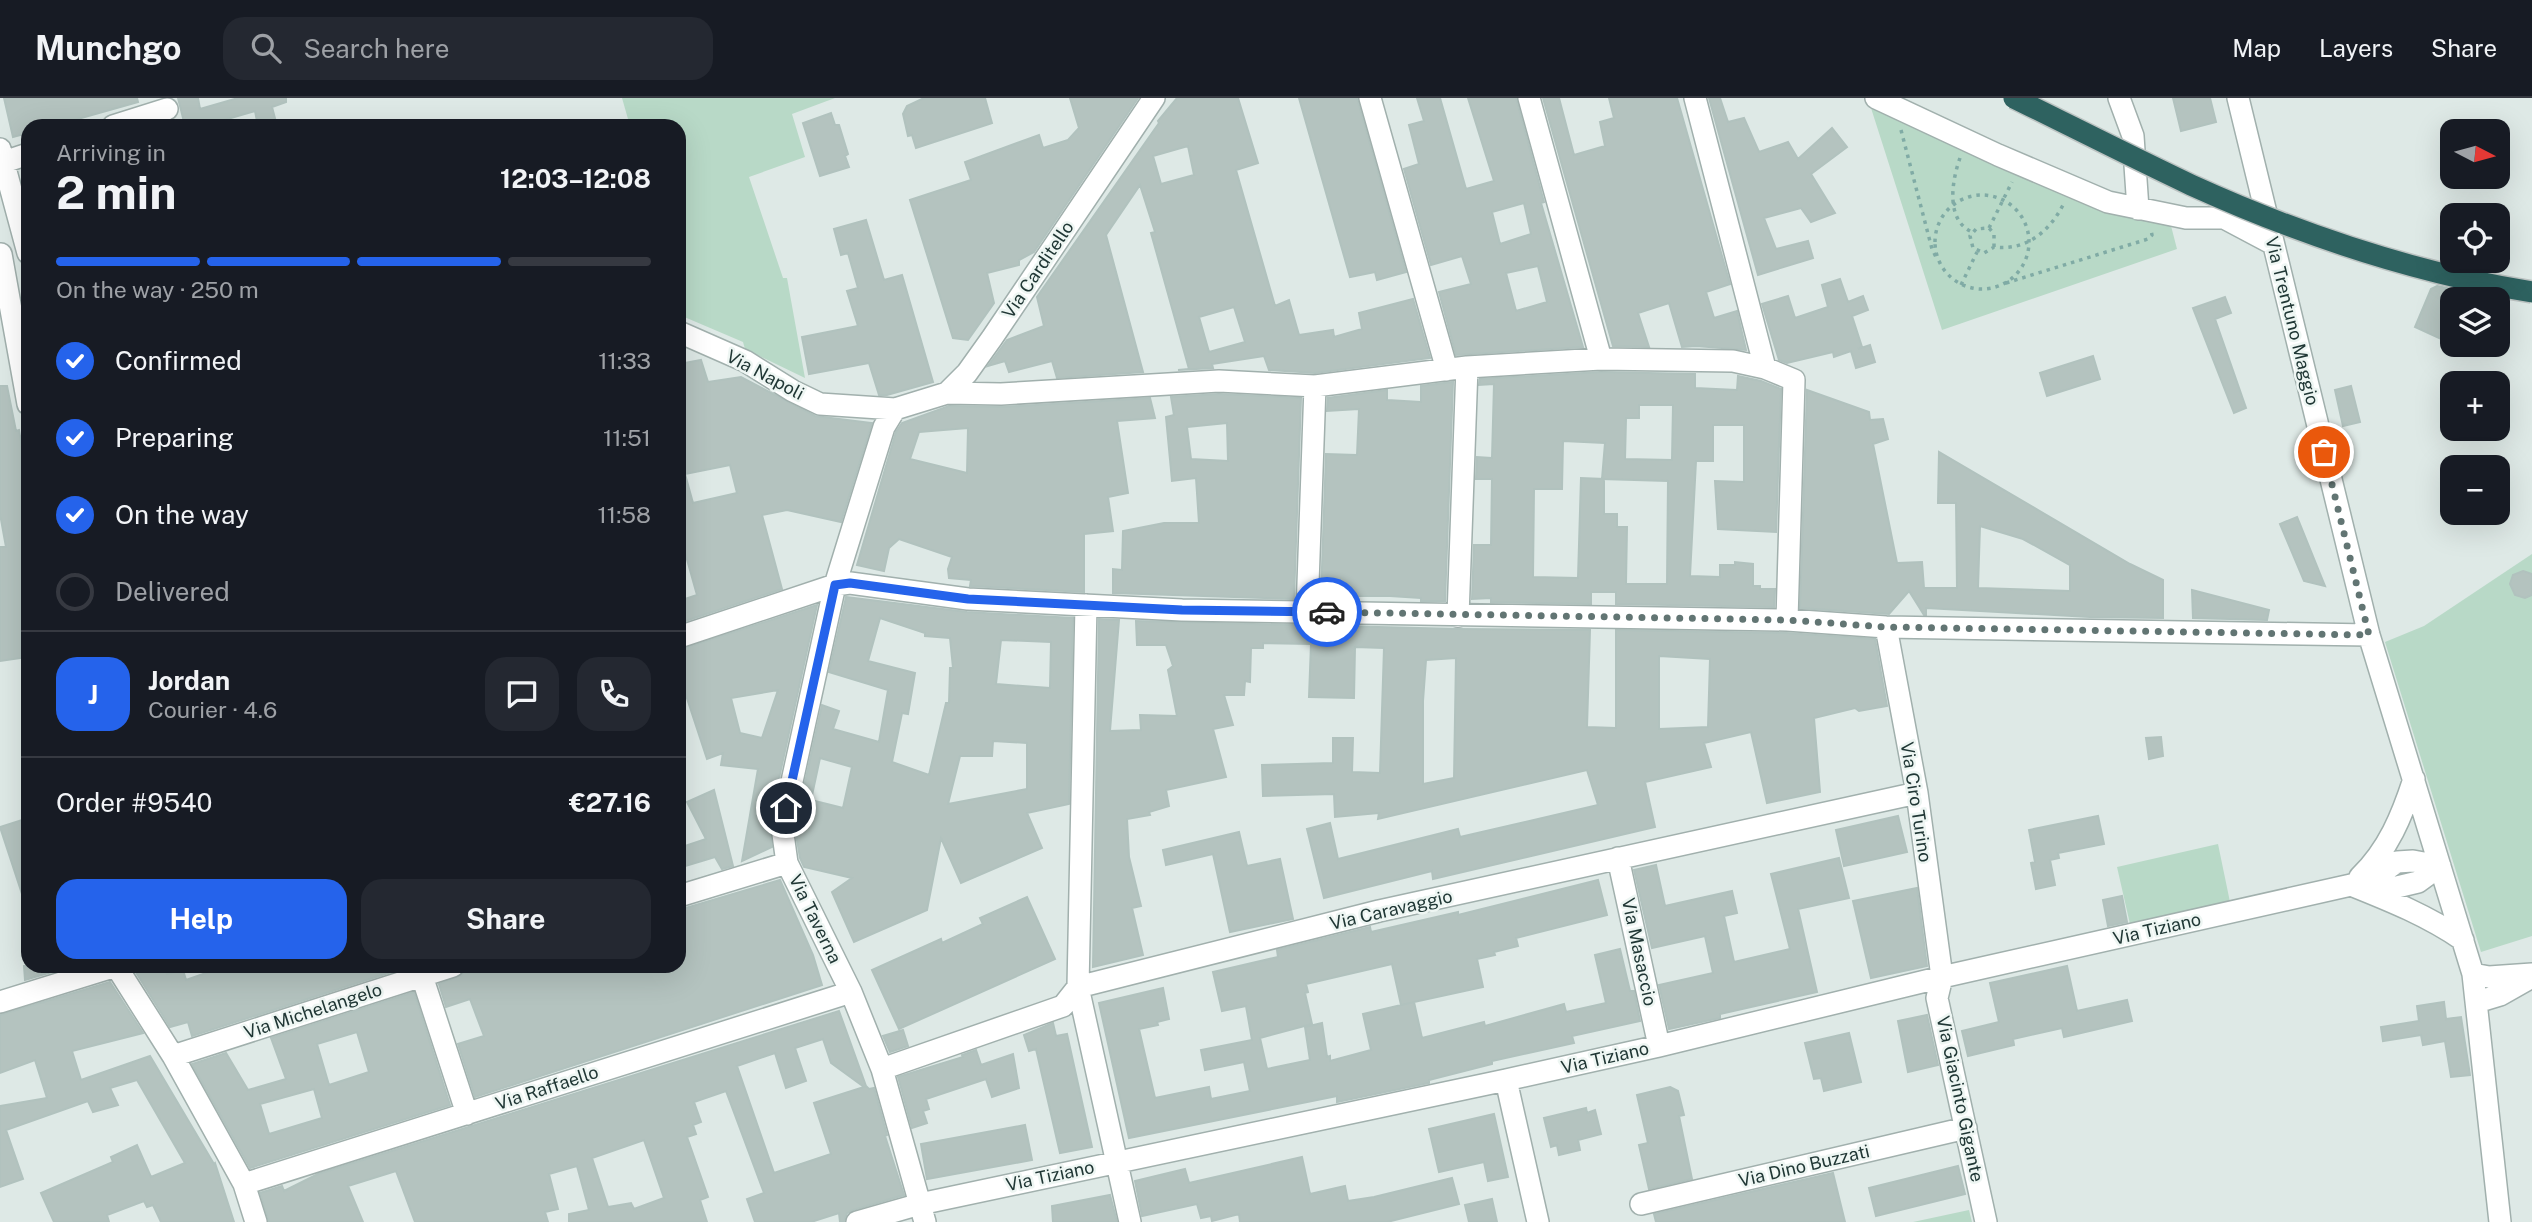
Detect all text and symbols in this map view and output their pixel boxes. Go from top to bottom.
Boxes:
search box [223,17,713,80]
text: Munchgo [35,29,181,67]
icon: search [247,29,285,67]
text: Search here [303,33,449,64]
text: Map [2232,34,2281,62]
text: Layers [2319,34,2393,62]
text: Share [2431,34,2497,62]
north arrow [2440,119,2510,189]
map controls [2440,119,2510,525]
text: Arriving in [56,139,166,166]
text: 12:03–12:08 [500,163,651,194]
text: 2 min [56,165,176,219]
button: locate [2440,203,2510,273]
street label: Via Carditello [997,217,1078,322]
street label: Via Trentuno Maggio [2261,234,2324,407]
text: On the way · 250 m [56,276,259,303]
button: layers [2440,287,2510,357]
icon: check [56,342,94,380]
text: Confirmed [115,345,242,376]
street label: Via Napoli [723,345,808,404]
text: 11:33 [598,347,651,374]
button: + [2440,371,2510,441]
icon: check [56,419,94,457]
text: Preparing [115,422,234,453]
pin [2294,422,2354,482]
text: 11:51 [603,424,651,451]
icon: bag [2305,433,2343,471]
button: − [2440,455,2510,525]
icon: check [56,496,94,534]
text: On the way [115,499,249,530]
text: 11:58 [597,501,651,528]
text: Delivered [115,576,230,607]
courier [1292,577,1362,647]
icon: car [1308,593,1346,631]
button: chat [485,657,559,731]
button: phone [577,657,651,731]
text: Jordan [148,665,230,696]
text: J [88,679,98,710]
text: Courier · 4.6 [148,696,277,723]
street label: Via Ciro Turino [1897,740,1936,864]
pin [756,778,816,838]
text: Order #9540 [56,787,212,818]
text: €27.16 [569,787,651,818]
icon: home [767,789,805,827]
street label: Via Taverna [785,871,846,967]
button: Help [56,879,347,959]
button: Share [361,879,651,959]
street label: Via Caravaggio [1328,885,1454,934]
street label: Via Masaccio [1618,896,1661,1008]
street label: Via Tiziano [2111,908,2203,949]
street label: Via Michelangelo [241,978,384,1043]
street label: Via Giacinto Gigante [1933,1014,1988,1184]
street label: Via Tiziano [1559,1037,1651,1078]
street label: Via Raffaello [493,1061,601,1114]
street label: Via Dino Buzzati [1736,1140,1871,1191]
street label: Via Tiziano [1004,1156,1096,1195]

